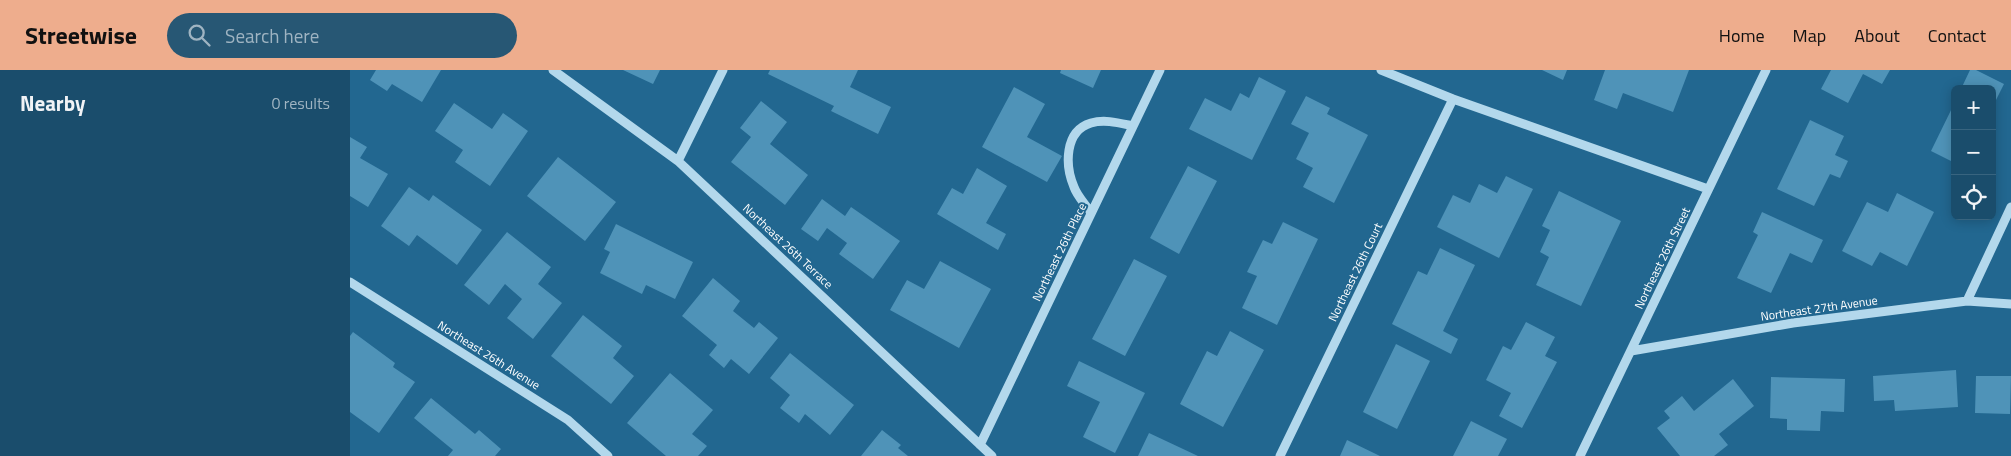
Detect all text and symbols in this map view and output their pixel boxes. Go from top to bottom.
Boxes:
search box [167,13,517,58]
text: Streetwise [25,17,137,53]
icon: search [185,21,213,49]
text: Search here [225,21,319,50]
text: Home [1719,22,1765,49]
text: Map [1793,22,1826,49]
text: About [1854,22,1900,49]
text: Contact [1928,22,1986,49]
map controls [1951,85,1996,220]
button: + [1951,85,1996,130]
text: Nearby [20,87,85,119]
text: 0 results [271,91,330,115]
button: − [1951,130,1996,175]
button: locate [1951,175,1996,220]
street label: Northeast 26th Terrace [739,199,837,293]
street label: Northeast 26th Place [1027,199,1091,305]
street label: Northeast 26th Street [1629,203,1695,312]
street label: Northeast 26th Court [1323,219,1388,325]
street label: Northeast 27th Avenue [1759,290,1879,326]
street label: Northeast 26th Avenue [434,316,544,394]

